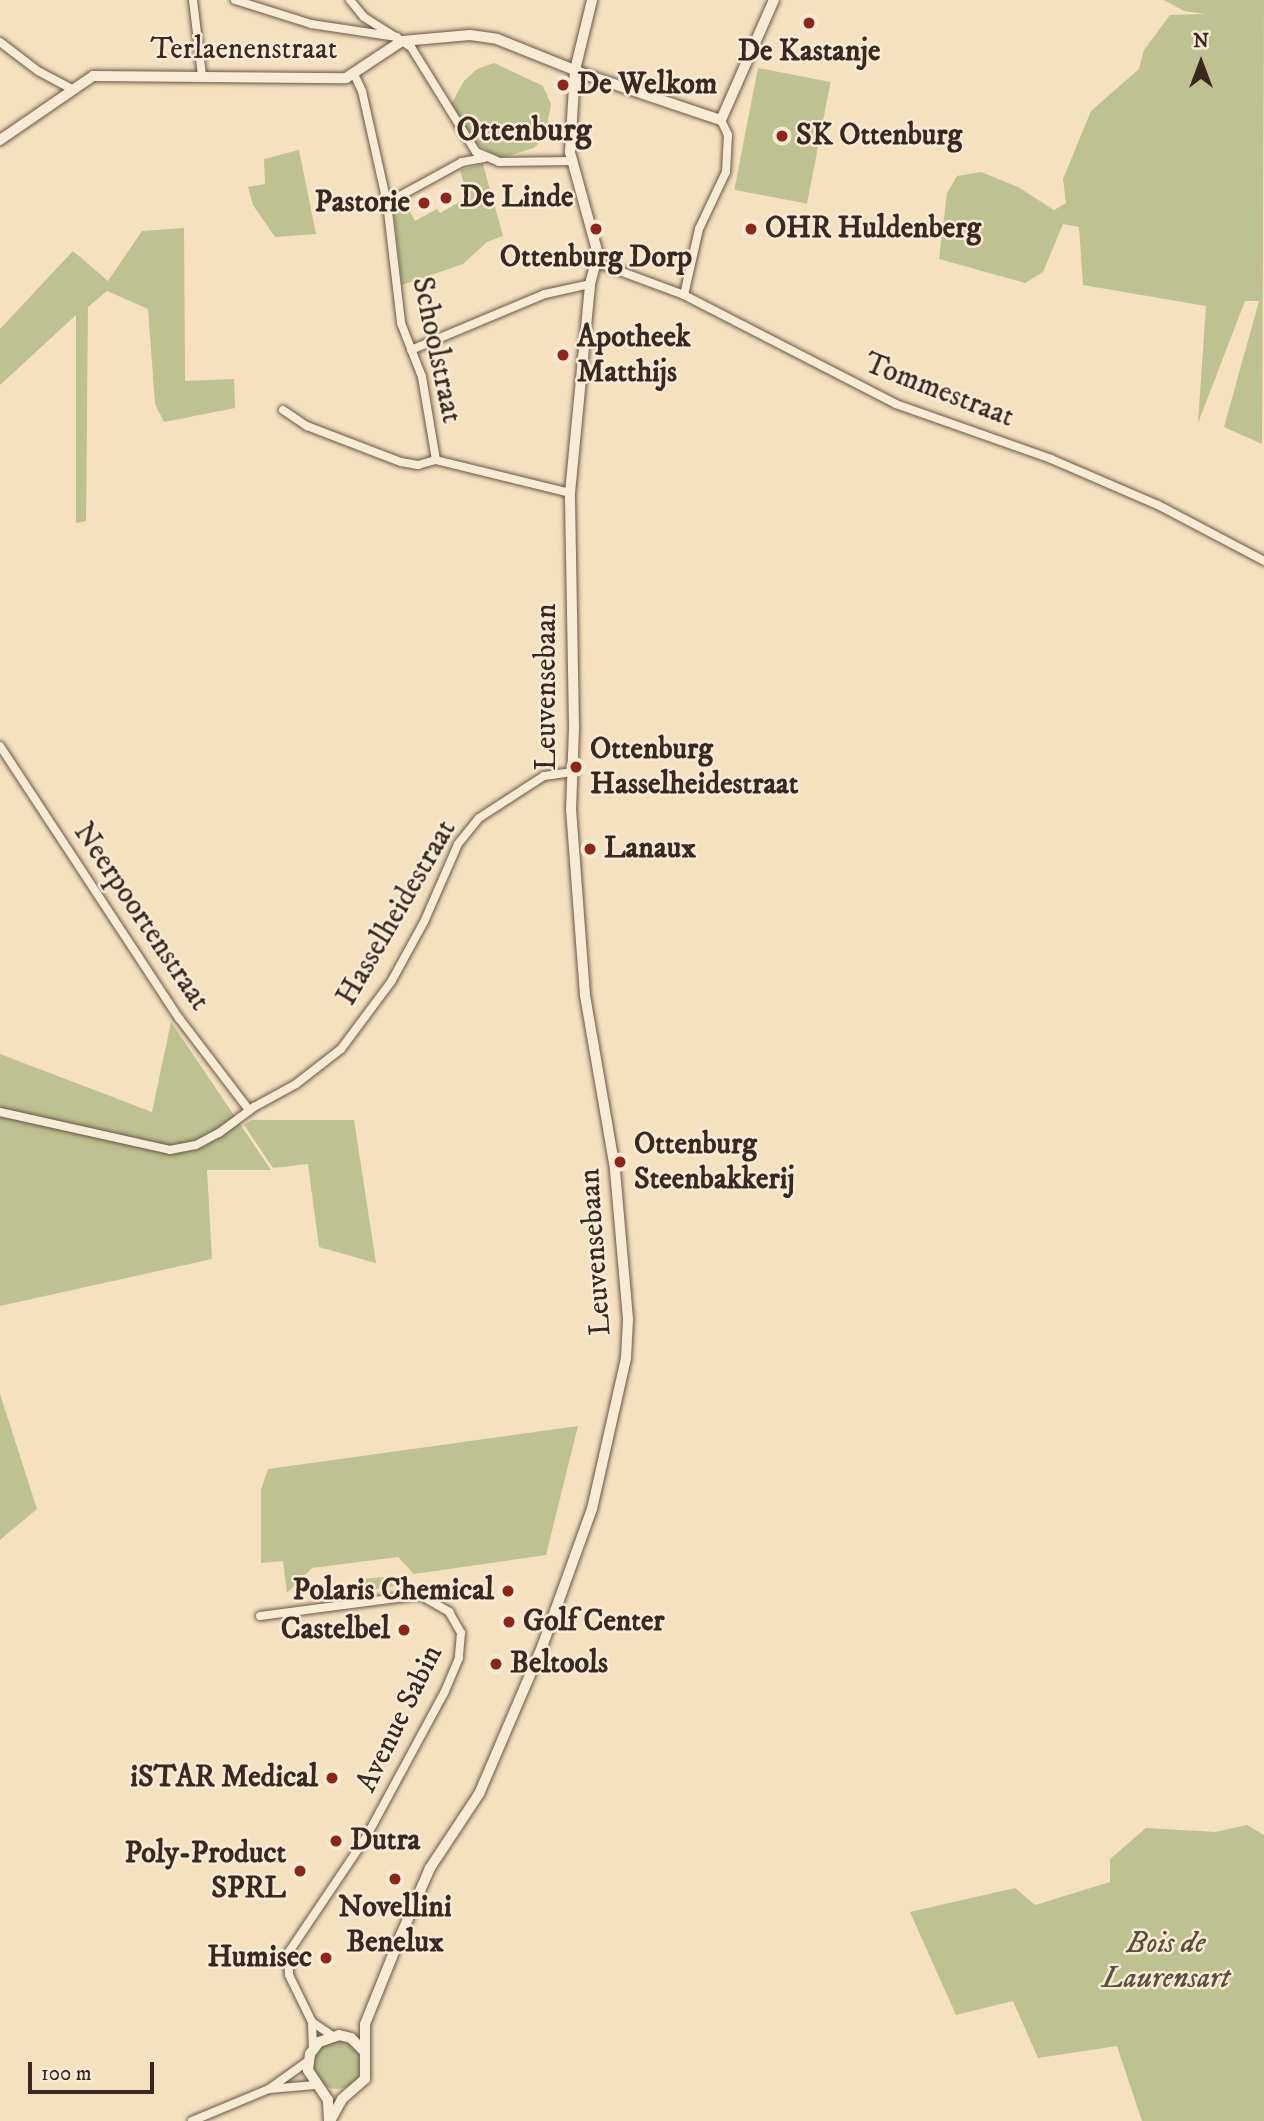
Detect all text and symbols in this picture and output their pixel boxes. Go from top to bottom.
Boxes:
marker: De Kastanje [801,15,817,31]
north arrow [1166,28,1236,98]
text: N [1193,30,1209,53]
street label: Terlaenenstraat [151,32,337,68]
place label: De Kastanje [738,34,880,70]
place label: De Welkom [577,67,717,103]
marker: De Welkom [555,77,571,93]
district label: Ottenburg [456,111,592,151]
place label: SK Ottenburg [796,118,962,154]
marker: SK Ottenburg [774,128,790,144]
place label: De Linde [460,180,574,216]
place label: Pastorie [314,185,410,221]
marker: De Linde [438,190,454,206]
marker: Pastorie [416,195,432,211]
place label: OHR Huldenberg [765,211,981,247]
marker: Ottenburg Dorp [588,221,604,237]
marker: OHR Huldenberg [743,221,759,237]
place label: Ottenburg Dorp [500,240,692,276]
street label: Schoolstraat [403,274,469,426]
place label: Apotheek Matthijs [577,320,691,390]
street label: Tommestraat [859,346,1019,436]
marker: Apotheek Matthijs [555,347,571,363]
street label: Leuvensebaan [529,603,565,771]
place label: Ottenburg Hasselheidestraat [590,732,798,802]
marker: Ottenburg Hasselheidestraat [568,759,584,775]
street label: Hasselheidestraat [329,814,465,1012]
street label: Neerpoortenstraat [65,816,217,1018]
place label: Lanaux [604,831,696,867]
marker: Lanaux [582,841,598,857]
place label: Ottenburg Steenbakkerij [634,1127,795,1198]
marker: Ottenburg Steenbakkerij [612,1154,628,1170]
street label: Leuvensebaan [572,1167,620,1337]
place label: Polaris Chemical [293,1573,494,1609]
marker: Polaris Chemical [500,1583,516,1599]
place label: Golf Center [523,1604,665,1640]
place label: Castelbel [281,1612,390,1648]
marker: Golf Center [501,1614,517,1630]
marker: Castelbel [396,1622,412,1638]
street label: Avenue Sabin [349,1640,451,1798]
place label: Beltools [510,1646,608,1682]
marker: Beltools [488,1656,504,1672]
place label: iSTAR Medical [130,1760,318,1796]
marker: iSTAR Medical [324,1770,340,1786]
place label: Dutra [350,1823,420,1859]
marker: Dutra [328,1833,344,1849]
place label: Poly-Product SPRL [124,1836,286,1906]
marker: Poly-Product SPRL [292,1863,308,1879]
marker: Novellini Benelux [387,1871,403,1887]
place label: Novellini Benelux [338,1890,452,1960]
park label: Bois de Laurensart [1102,1926,1230,1996]
place label: Humisec [207,1940,312,1976]
marker: Humisec [318,1950,334,1966]
scale bar [32,2048,158,2092]
text: 100 m [41,2061,92,2087]

